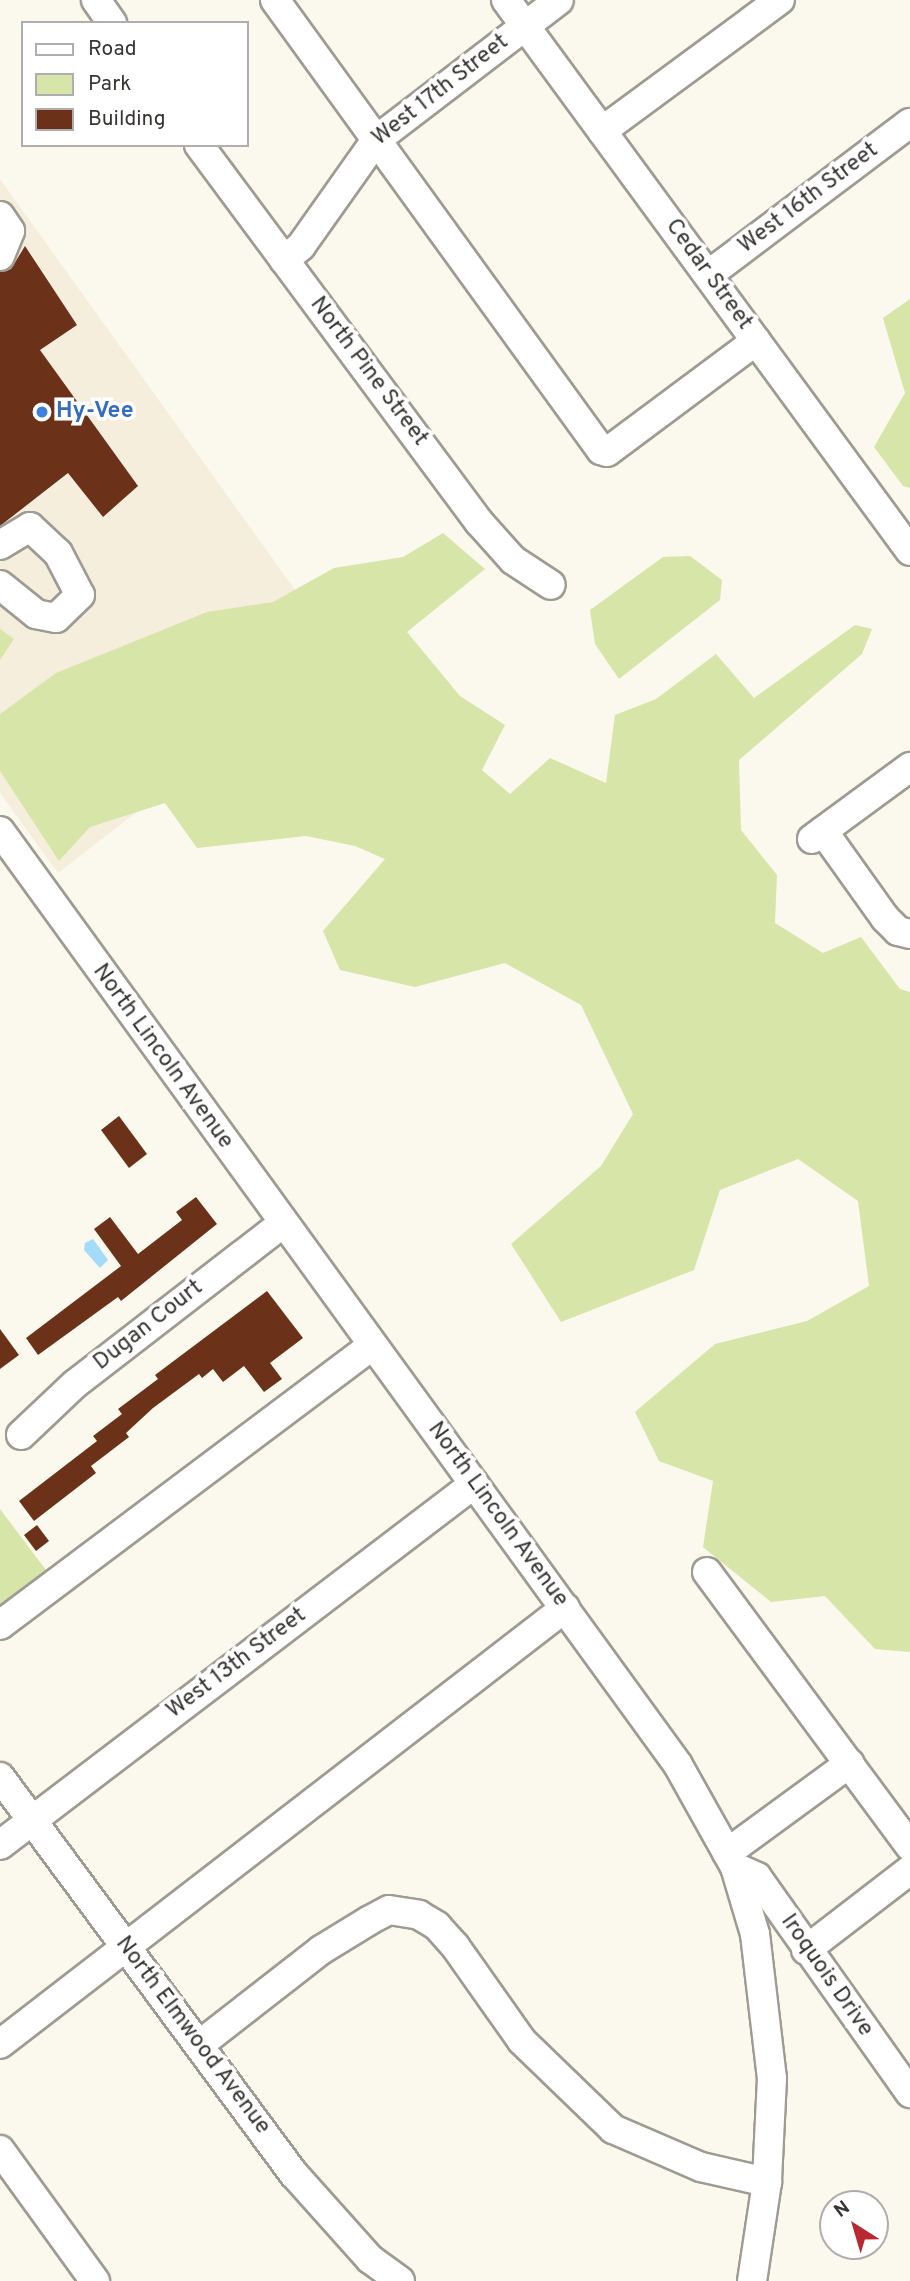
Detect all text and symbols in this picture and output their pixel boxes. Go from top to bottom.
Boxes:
legend [21,21,248,147]
street label: West 17th Street [367,29,515,153]
text: Road [88,36,137,63]
text: Park [88,71,131,98]
text: Building [88,106,166,133]
street label: West 16th Street [734,137,884,261]
street label: Cedar Street [658,214,758,336]
street label: North Pine Street [303,292,433,452]
place label: Hy-Vee [56,398,134,426]
marker: Hy-Vee [34,404,50,420]
street label: North Lincoln Avenue [85,959,239,1155]
street label: Dugan Court [89,1275,209,1377]
street label: North Lincoln Avenue [420,1417,574,1613]
street label: West 13th Street [162,1603,312,1725]
street label: Iroquois Drive [774,1909,878,2043]
street label: North Elmwood Avenue [108,1931,276,2141]
north arrow [819,2190,889,2260]
text: N [830,2196,855,2224]

